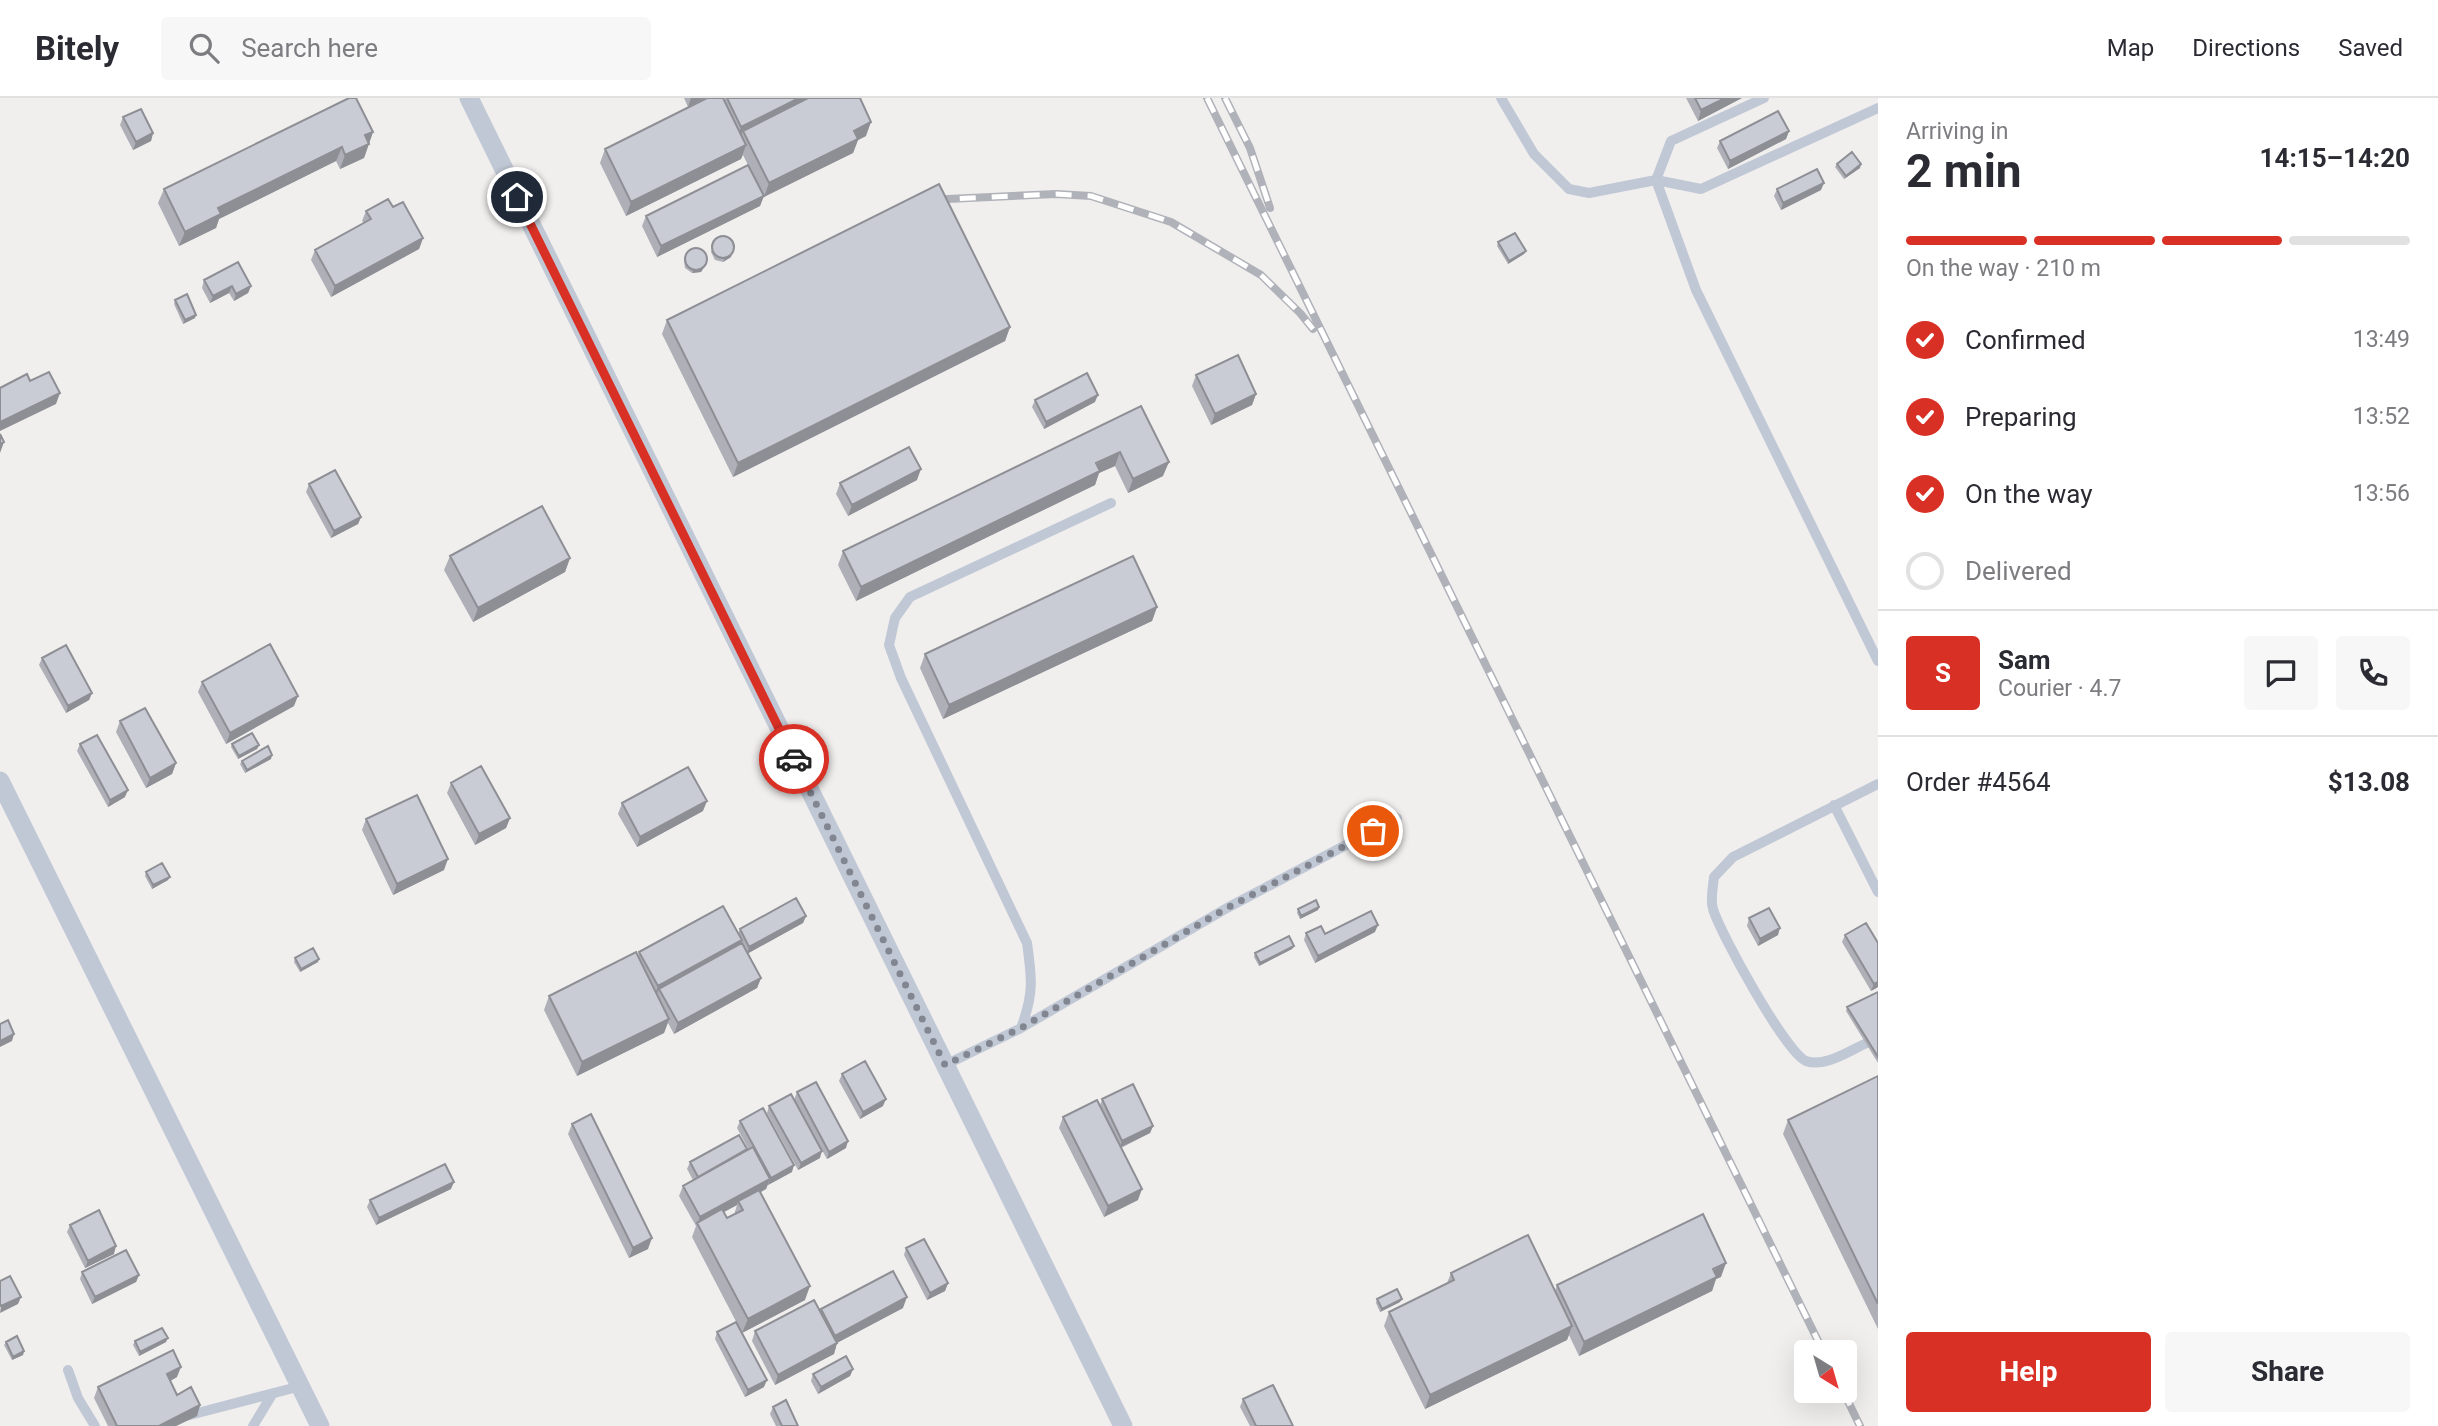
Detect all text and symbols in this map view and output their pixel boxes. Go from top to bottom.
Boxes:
search box [161,17,651,80]
text: Bitely [35,29,119,68]
icon: search [185,29,223,67]
text: Search here [241,33,378,63]
text: Map [2107,34,2154,62]
text: Directions [2192,34,2300,62]
text: Saved [2338,34,2403,62]
text: Arriving in [1906,118,2009,145]
text: 14:15–14:20 [2260,143,2410,173]
text: 2 min [1906,144,2022,198]
pin [487,167,547,227]
icon: home [498,178,536,216]
text: On the way · 210 m [1906,255,2101,282]
icon: check [1906,321,1944,359]
text: Confirmed [1965,325,2086,355]
text: 13:49 [2353,326,2410,353]
icon: check [1906,398,1944,436]
text: Preparing [1965,402,2077,432]
text: 13:52 [2353,403,2410,430]
icon: check [1906,475,1944,513]
text: On the way [1965,479,2093,509]
text: 13:56 [2353,480,2410,507]
text: Delivered [1965,556,2072,586]
button: chat [2244,636,2318,710]
button: phone [2336,636,2410,710]
text: Sam [1998,645,2050,675]
text: S [1935,658,1951,688]
text: Courier · 4.7 [1998,675,2121,702]
courier [759,724,829,794]
icon: car [775,740,813,778]
text: Order #4564 [1906,767,2051,797]
text: $13.08 [2328,767,2410,797]
pin [1343,801,1403,861]
icon: bag [1354,812,1392,850]
button: Help [1906,1332,2151,1412]
button: Share [2165,1332,2410,1412]
north arrow [1794,1340,1857,1404]
map controls [1794,1340,1857,1403]

